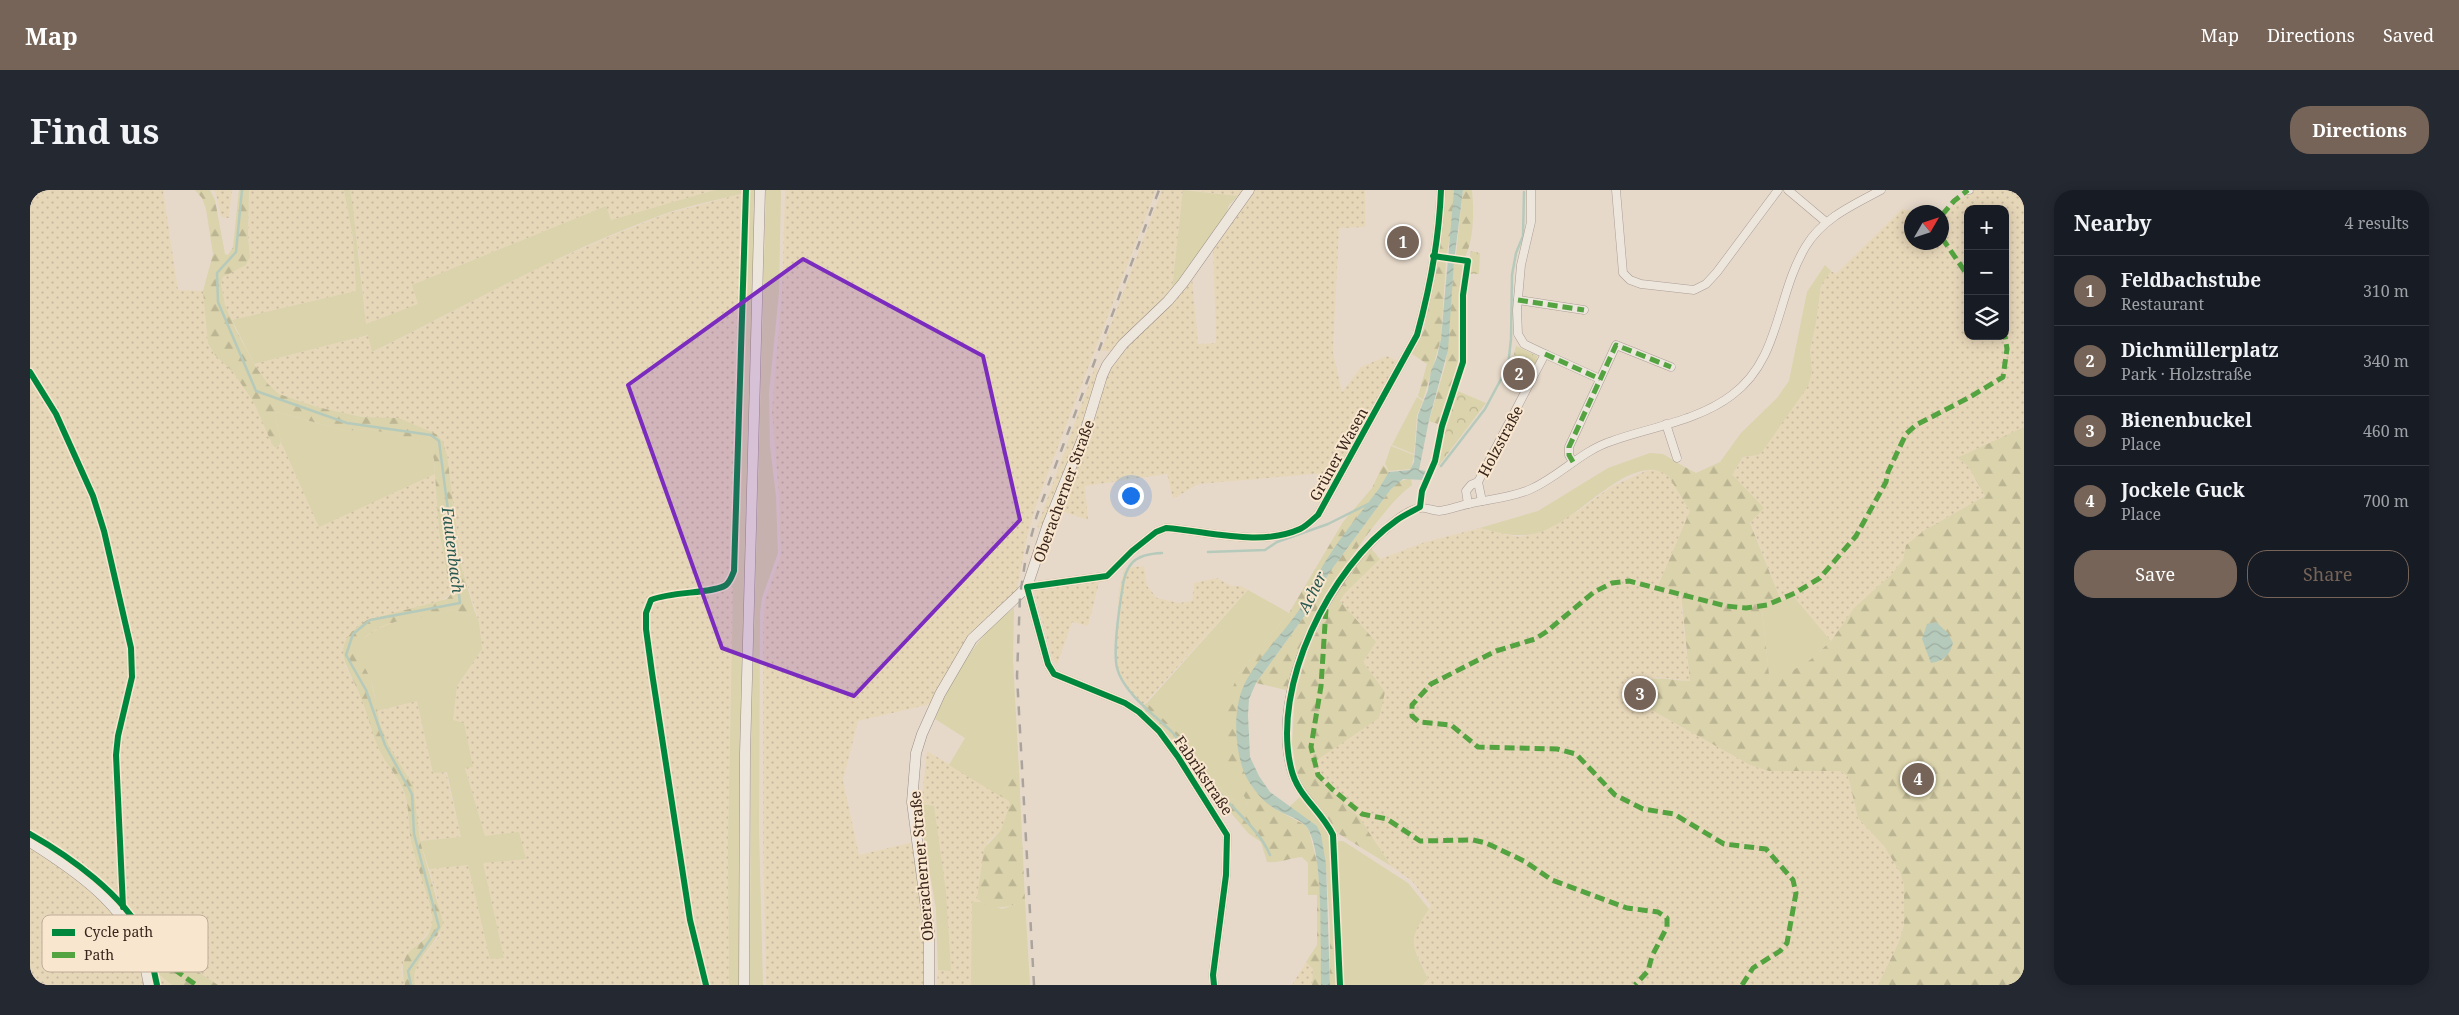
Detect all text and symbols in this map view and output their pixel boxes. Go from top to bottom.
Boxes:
text: Map [25,19,78,52]
text: Map [2201,23,2239,47]
text: Directions [2267,23,2355,47]
text: Saved [2383,23,2434,47]
button: Directions [2290,106,2429,154]
text: Find us [30,107,159,154]
north arrow [1904,205,1949,250]
map controls [1964,205,2009,340]
button: + [1964,205,2009,250]
text: Nearby [2074,209,2152,237]
text: 4 results [2345,212,2409,234]
pin: 1 [1387,223,1419,261]
button: − [1964,250,2009,295]
text: Feldbachstube [2121,267,2261,293]
text: 1 [2085,280,2095,302]
text: 310 m [2363,280,2409,302]
text: Restaurant [2121,293,2204,315]
button: layers [1964,295,2009,340]
text: Dichmüllerplatz [2121,337,2279,363]
text: 2 [2085,350,2095,372]
text: 340 m [2363,350,2409,372]
pin: 2 [1503,355,1535,393]
text: Park · Holzstraße [2121,363,2252,385]
street label: Holzstraße [1473,402,1527,480]
street label: Grüner Wasen [1304,404,1372,504]
text: Bienenbuckel [2121,407,2252,433]
street label: Oberacherner Straße [1028,417,1098,565]
text: 3 [2085,420,2095,442]
text: 460 m [2363,420,2409,442]
text: Place [2121,433,2161,455]
text: Jockele Guck [2121,477,2245,503]
your location [1118,483,1144,509]
text: 4 [2085,490,2095,512]
text: 700 m [2363,490,2409,512]
text: Place [2121,503,2161,525]
water label: Fautenbach [437,505,469,595]
button: Save [2074,550,2237,598]
button: Share [2247,550,2409,598]
water label: Acher [1292,567,1332,617]
pin: 3 [1624,675,1656,713]
street label: Fabrikstraße [1170,731,1238,819]
pin: 4 [1902,760,1934,798]
street label: Oberacherner Straße [904,790,938,942]
legend [42,915,208,972]
text: Cycle path [84,922,153,941]
text: Path [84,945,114,964]

